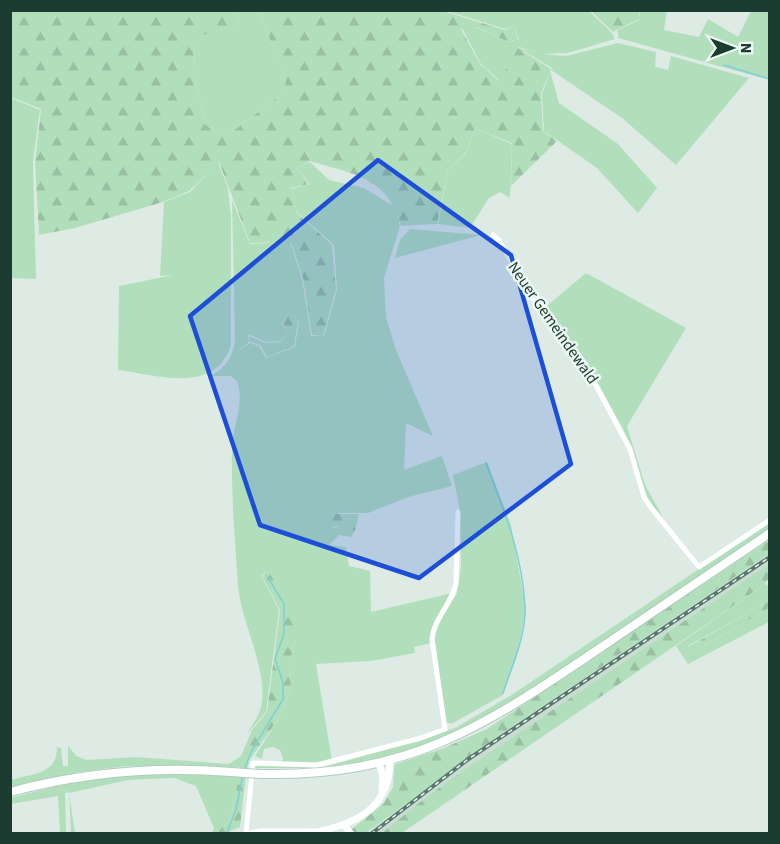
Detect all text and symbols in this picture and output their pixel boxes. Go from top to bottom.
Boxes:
north arrow [702,18,762,78]
text: N [735,43,757,53]
street label: Neuer Gemeindewald [503,257,603,389]

